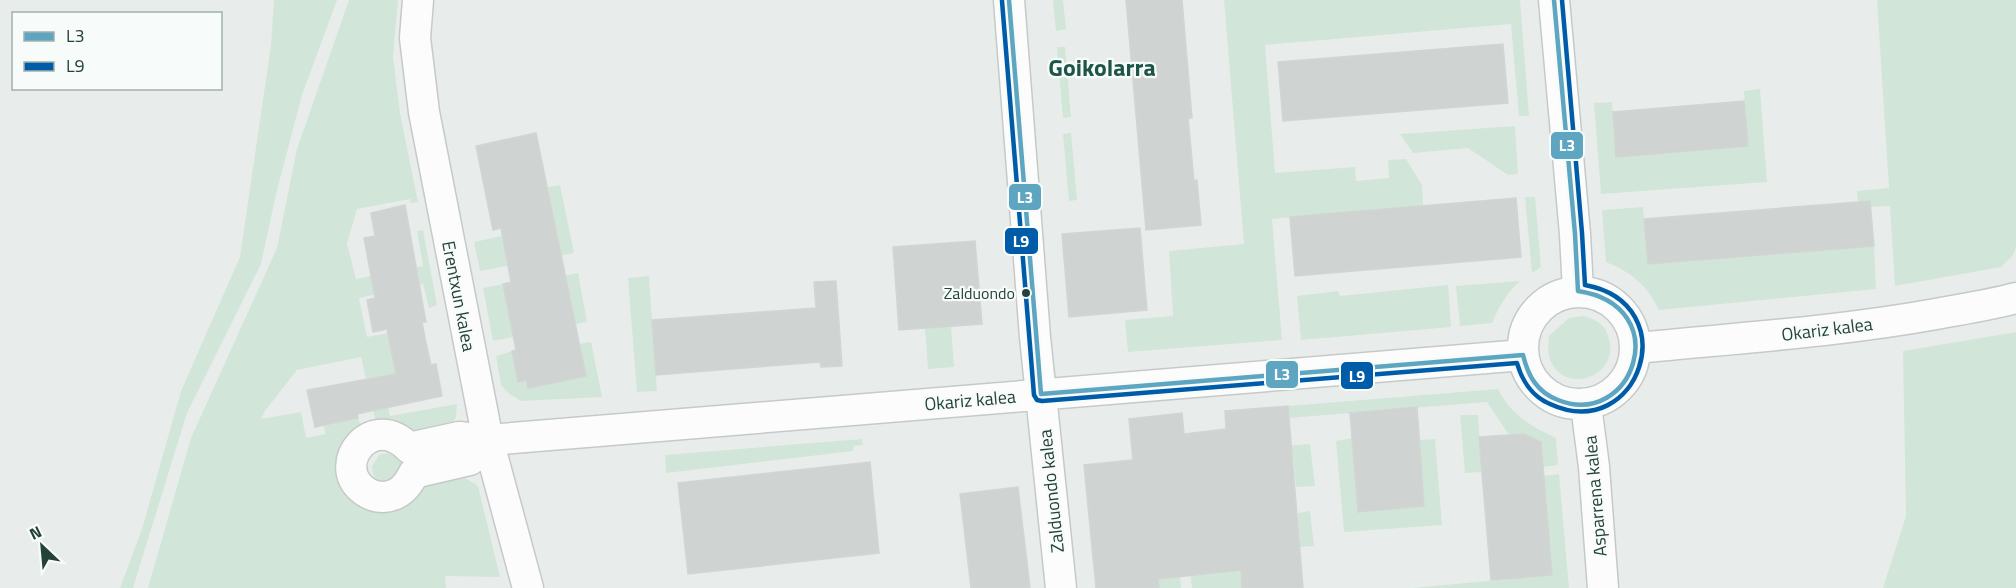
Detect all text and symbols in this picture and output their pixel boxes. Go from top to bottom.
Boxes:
legend [12,12,222,90]
text: L3 [66,22,85,49]
district label: Goikolarra [1048,49,1156,85]
text: L9 [66,52,85,79]
line badge: L3 [1550,131,1584,160]
text: L3 [1559,133,1575,157]
line badge: L3 [1008,183,1042,211]
text: L3 [1017,185,1033,209]
line badge: L9 [1004,227,1039,255]
text: L9 [1013,229,1029,253]
street label: Erentxun kalea [435,238,483,354]
place label: Zalduondo [944,281,1015,305]
marker: Zalduondo [1020,287,1032,299]
street label: Okariz kalea [1780,310,1874,348]
line badge: L3 [1265,360,1299,389]
line badge: L9 [1340,361,1374,390]
text: L3 [1274,362,1290,386]
text: L9 [1349,364,1365,388]
street label: Okariz kalea [923,383,1017,417]
street label: Zalduondo kalea [1031,428,1071,554]
street label: Asparrena kalea [1576,434,1614,558]
north arrow [12,516,72,576]
text: N [25,519,46,546]

